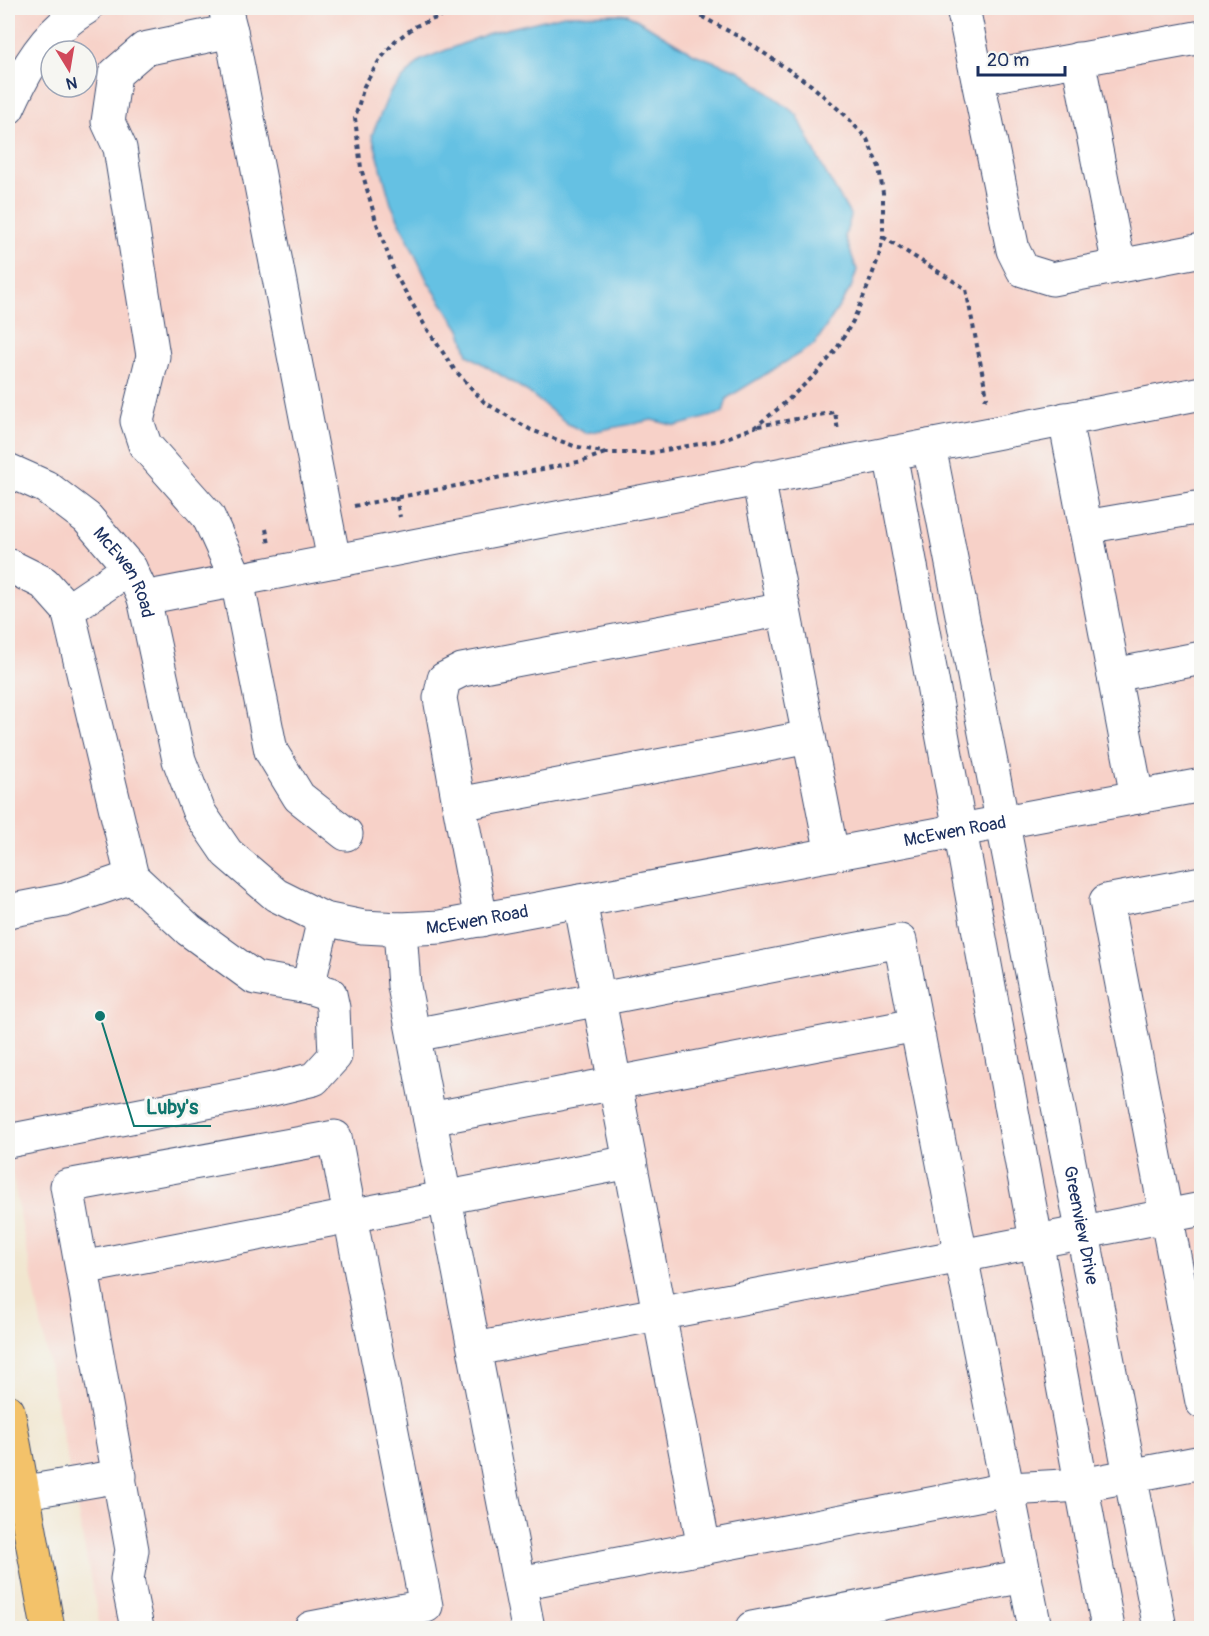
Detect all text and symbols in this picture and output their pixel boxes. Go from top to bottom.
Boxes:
north arrow [39,39,99,99]
scale bar [978,39,1065,77]
text: 20 m [987,49,1029,72]
text: N [64,72,79,94]
street label: McEwen Road [88,522,159,620]
street label: McEwen Road [902,810,1008,852]
street label: McEwen Road [425,899,530,939]
callout: Luby's [134,1088,211,1126]
text: Luby's [146,1095,198,1120]
street label: Greenview Drive [1058,1164,1104,1287]

